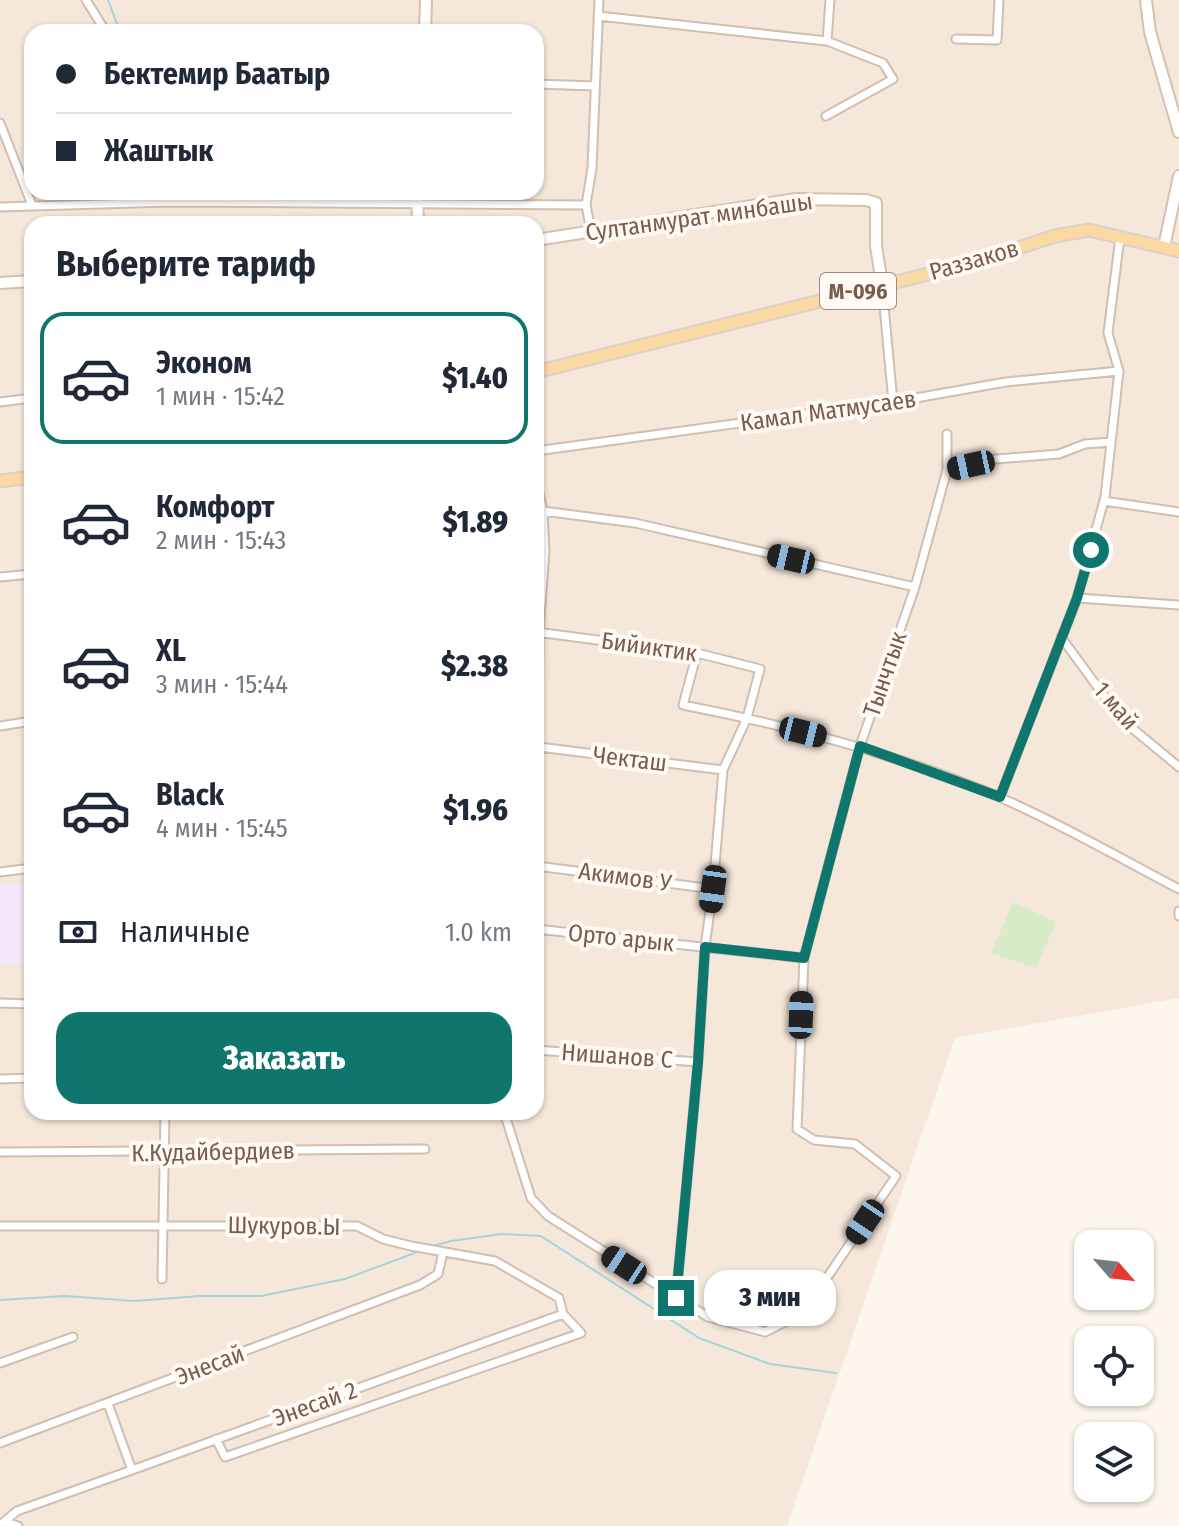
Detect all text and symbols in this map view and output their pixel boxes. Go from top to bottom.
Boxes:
text: Бектемир Баатыр [104,56,330,92]
text: Жаштык [104,133,213,169]
street label: Султанмурат минбашы [584,187,814,247]
street label: Раззаков [926,234,1022,286]
text: Выберите тариф [56,242,316,286]
road number: М-096 [820,273,896,309]
icon: car [60,342,132,414]
text: Эконом [156,345,252,381]
text: $1.40 [442,360,508,396]
text: 1 мин · 15:42 [156,381,285,412]
street label: Камал Матмусаев [738,385,918,437]
car [945,448,997,482]
icon: car [60,486,132,558]
text: Комфорт [156,489,274,525]
text: $1.89 [442,504,508,540]
text: 2 мин · 15:43 [156,525,286,556]
route start [1073,532,1109,568]
car [765,542,817,576]
street label: Бийиктик [599,626,699,668]
street label: Тынчтык [857,627,913,720]
icon: car [60,630,132,702]
text: XL [156,633,186,669]
text: $2.38 [441,648,508,684]
text: 3 мин · 15:44 [156,669,288,700]
street label: 1 май [1088,676,1144,736]
car [777,715,829,749]
street label: Чекташ [592,741,668,777]
icon: car [60,774,132,846]
text: Black [156,777,224,813]
text: $1.96 [443,792,508,828]
text: 4 мин · 15:45 [156,813,288,844]
street label: Акимов У [577,857,673,897]
car [698,864,728,914]
icon: cash [56,910,100,954]
text: Наличные [120,914,250,950]
text: 1.0 km [445,917,512,948]
street label: Орто арык [567,919,676,958]
car [788,991,814,1039]
button: Заказать [56,1012,512,1104]
street label: Нишанов С [560,1038,674,1074]
street label: К.Кудайбердиев [131,1137,295,1167]
car [842,1195,888,1249]
street label: Шукуров.Ы [227,1211,341,1241]
north arrow [1074,1230,1154,1310]
map controls [1074,1230,1154,1502]
car [597,1242,651,1288]
callout: 3 мин [704,1270,836,1326]
route end [658,1280,694,1316]
text: 3 мин [739,1282,801,1313]
button: locate [1074,1326,1154,1406]
street label: Энесай [172,1339,248,1391]
street label: Энесай 2 [269,1376,361,1432]
button: layers [1074,1422,1154,1502]

